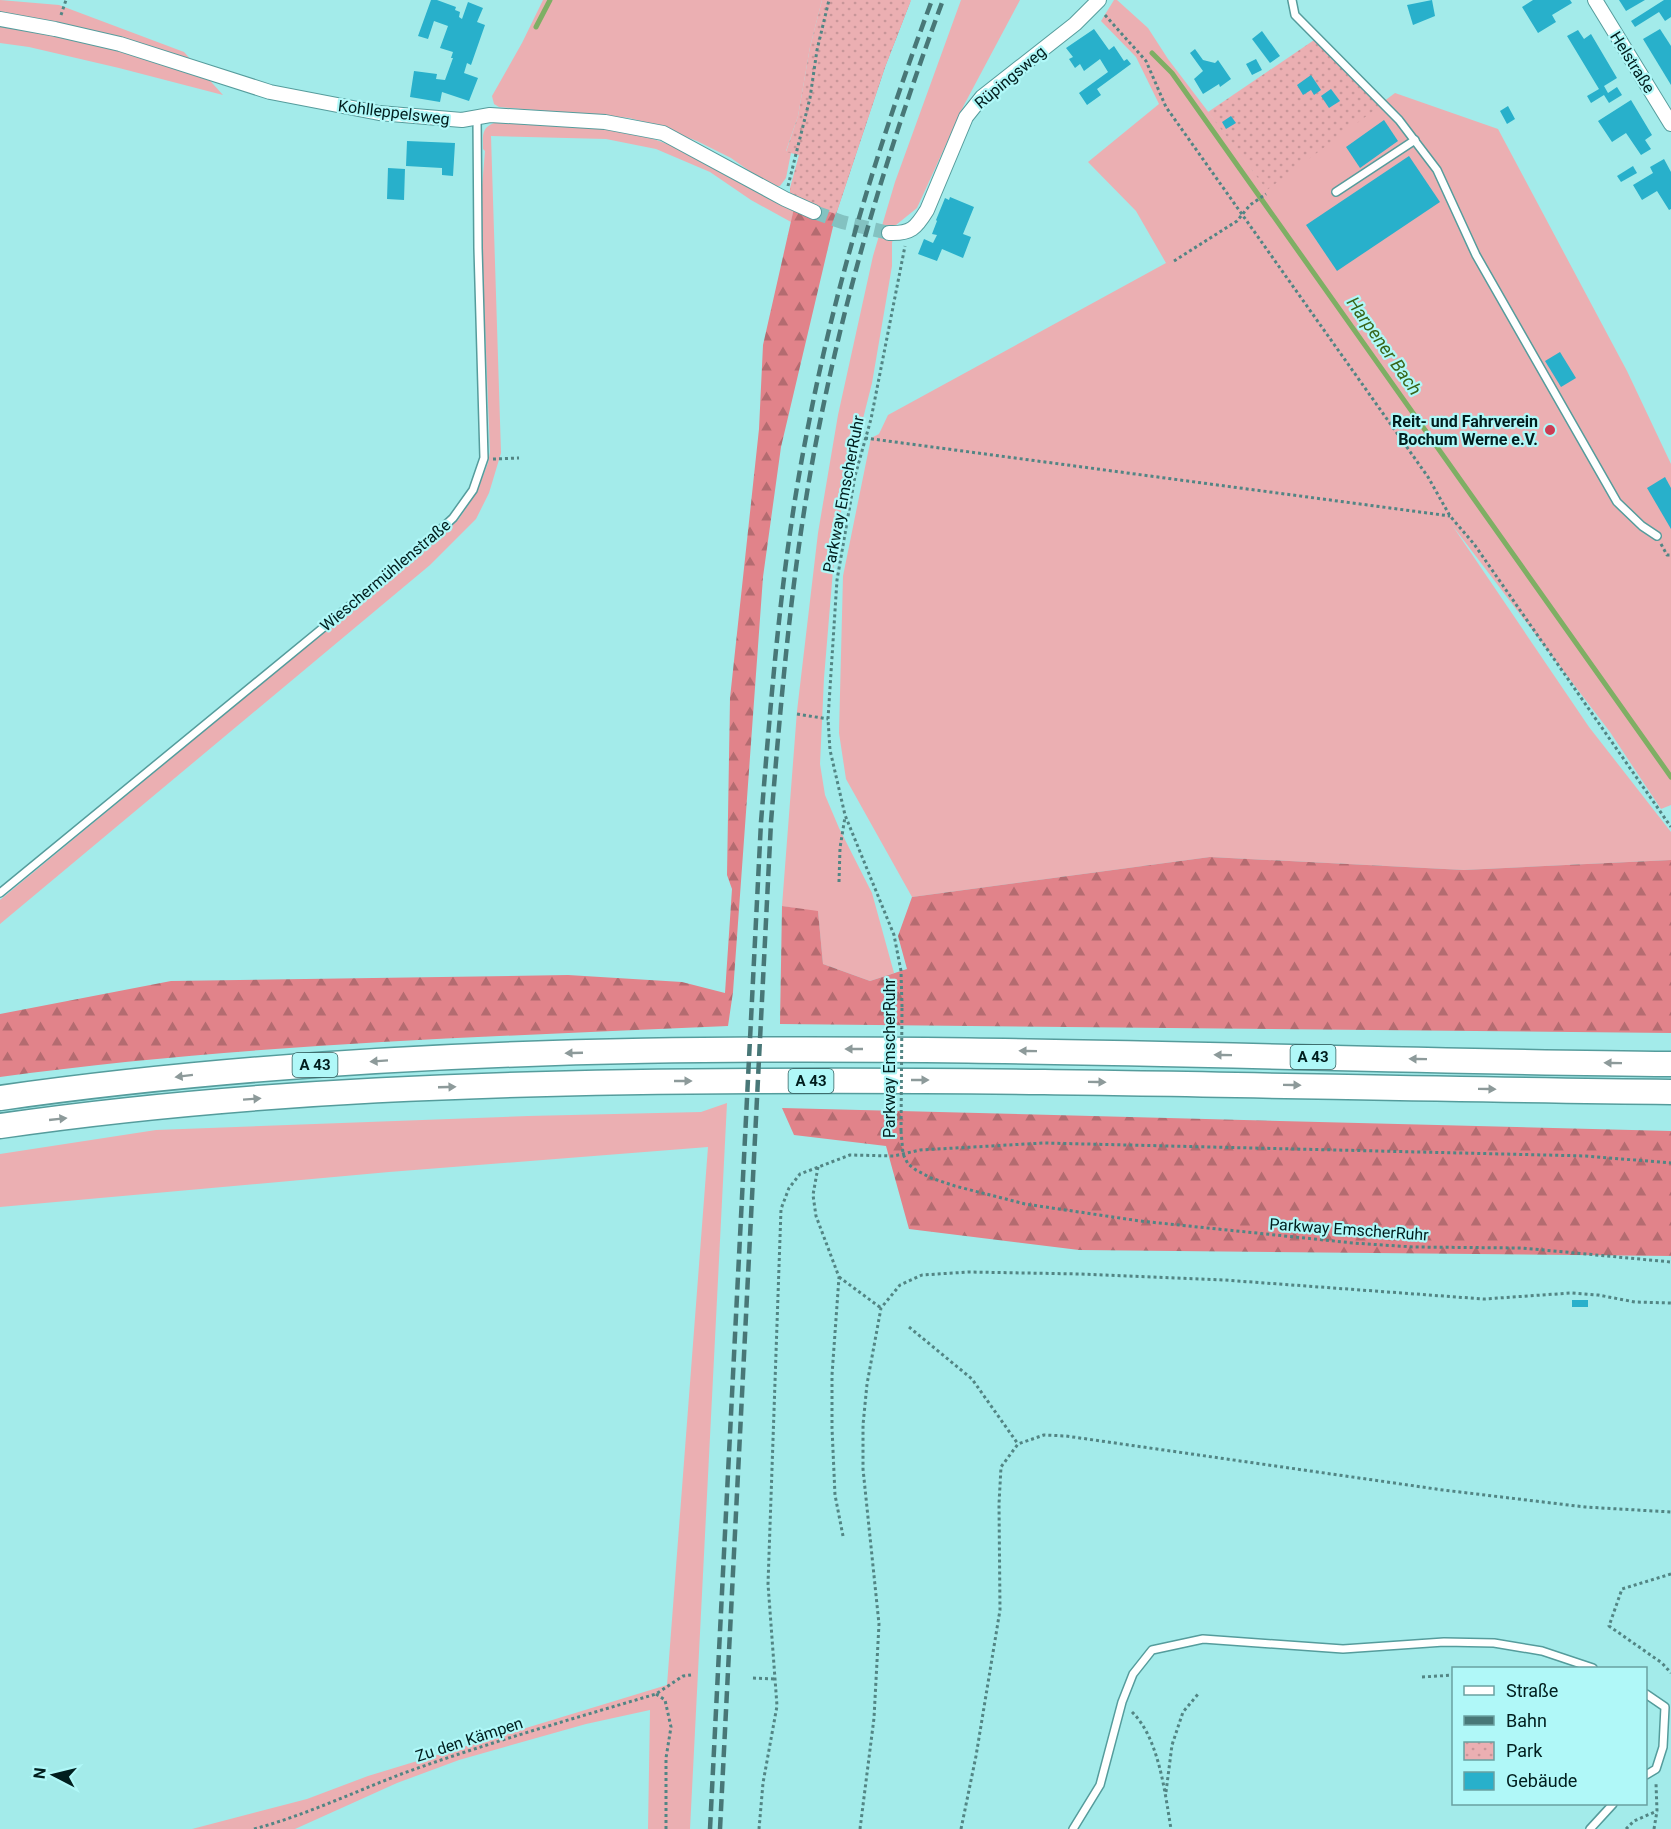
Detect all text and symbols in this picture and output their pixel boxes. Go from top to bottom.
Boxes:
street label: Helstraße [1606,28,1659,97]
street label: Rüpingsweg [971,42,1050,113]
street label: Kohlleppelsweg [337,96,451,129]
water label: Harpener Bach [1343,292,1426,399]
place label: Reit- und Fahrverein Bochum Werne e.V. [1392,412,1538,449]
street label: Parkway EmscherRuhr [819,413,868,574]
marker: Reit- und Fahrverein Bochum Werne e.V. [1543,423,1557,437]
street label: Wieschermühlenstraße [316,515,454,635]
street label: Parkway EmscherRuhr [880,978,899,1138]
one-way arrow [844,1044,863,1054]
road number: A 43 [1290,1045,1336,1069]
one-way arrow [1018,1046,1037,1056]
one-way arrow [564,1048,583,1057]
one-way arrow [1213,1050,1232,1060]
road number: A 43 [292,1053,338,1077]
one-way arrow [1408,1054,1427,1064]
one-way arrow [369,1056,388,1066]
one-way arrow [1603,1058,1622,1068]
road number: A 43 [788,1069,834,1093]
one-way arrow [175,1071,194,1081]
one-way arrow [911,1075,930,1085]
one-way arrow [674,1076,693,1086]
one-way arrow [1087,1077,1106,1087]
one-way arrow [1282,1080,1301,1090]
one-way arrow [437,1083,456,1092]
one-way arrow [1477,1084,1496,1094]
one-way arrow [243,1095,262,1104]
one-way arrow [49,1114,68,1124]
street label: Parkway EmscherRuhr [1269,1214,1430,1245]
legend [1452,1667,1647,1805]
text: Straße [1506,1680,1558,1701]
text: Bahn [1506,1710,1547,1731]
street label: Zu den Kämpen [413,1713,525,1766]
text: Park [1506,1740,1543,1761]
north arrow [24,1745,84,1805]
text: N [29,1766,50,1780]
text: Gebäude [1506,1770,1577,1791]

